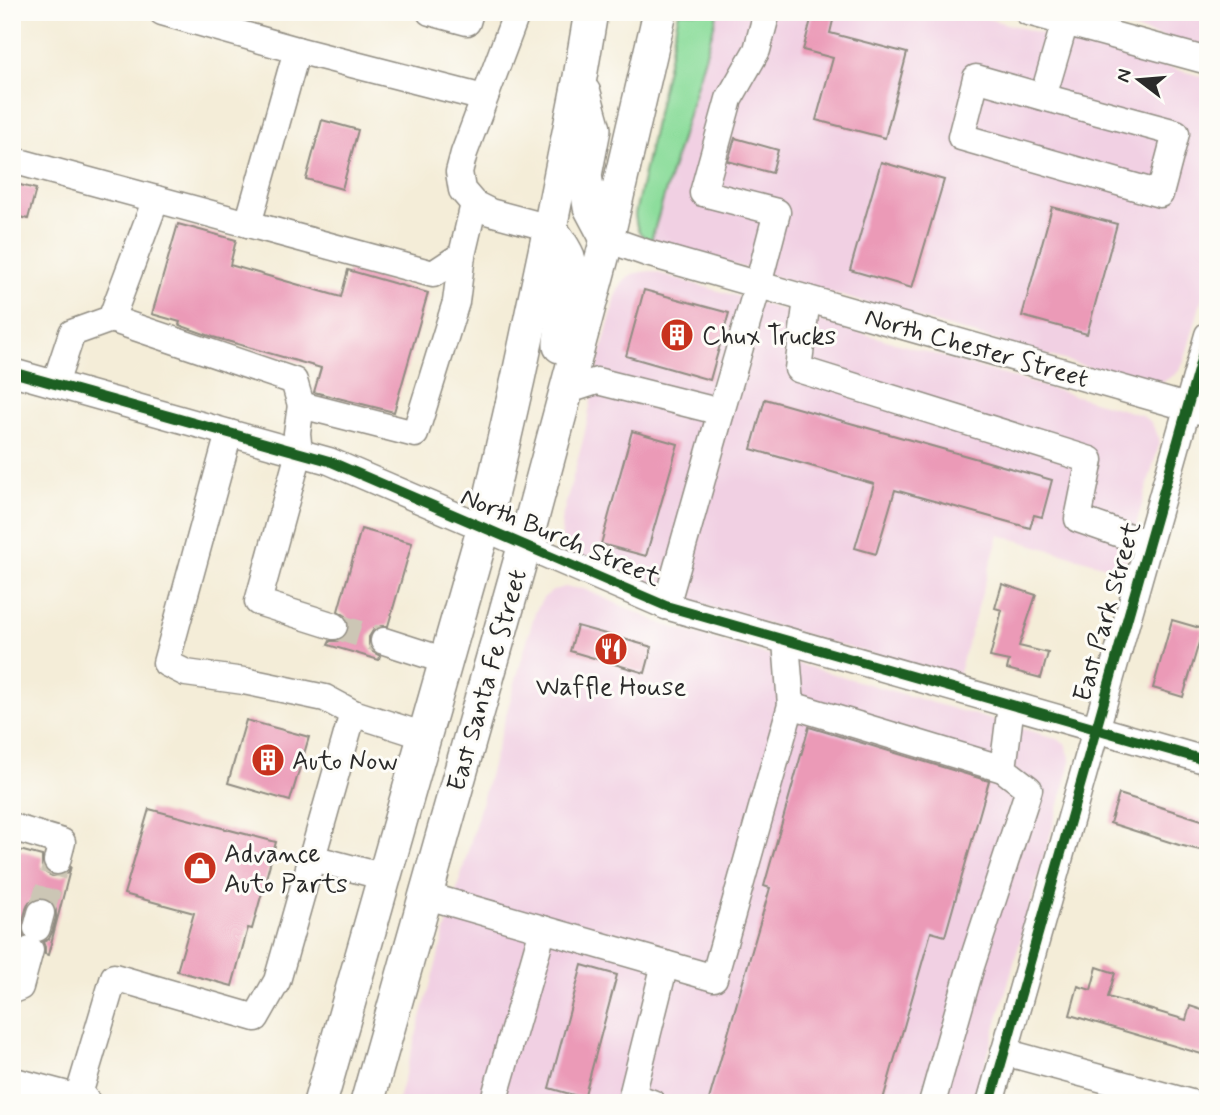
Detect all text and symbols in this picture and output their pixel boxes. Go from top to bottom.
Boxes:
north arrow [1104,46,1174,116]
text: N [1110,66,1138,85]
street label: North Chester Street [861,301,1092,397]
building icon: Chux Trucks [658,316,696,354]
place label: Chux Trucks [702,320,836,354]
street label: North Burch Street [455,480,665,595]
street label: East Park Street [1066,517,1150,706]
street label: East Santa Fe Street [440,566,536,796]
restaurant icon: Waffle House [592,630,630,668]
place label: Waffle House [536,671,686,705]
building icon: Auto Now [249,741,287,779]
place label: Auto Now [292,745,398,779]
place label: Advance Auto Parts [224,838,348,902]
shop icon: Advance Auto Parts [181,849,219,887]

